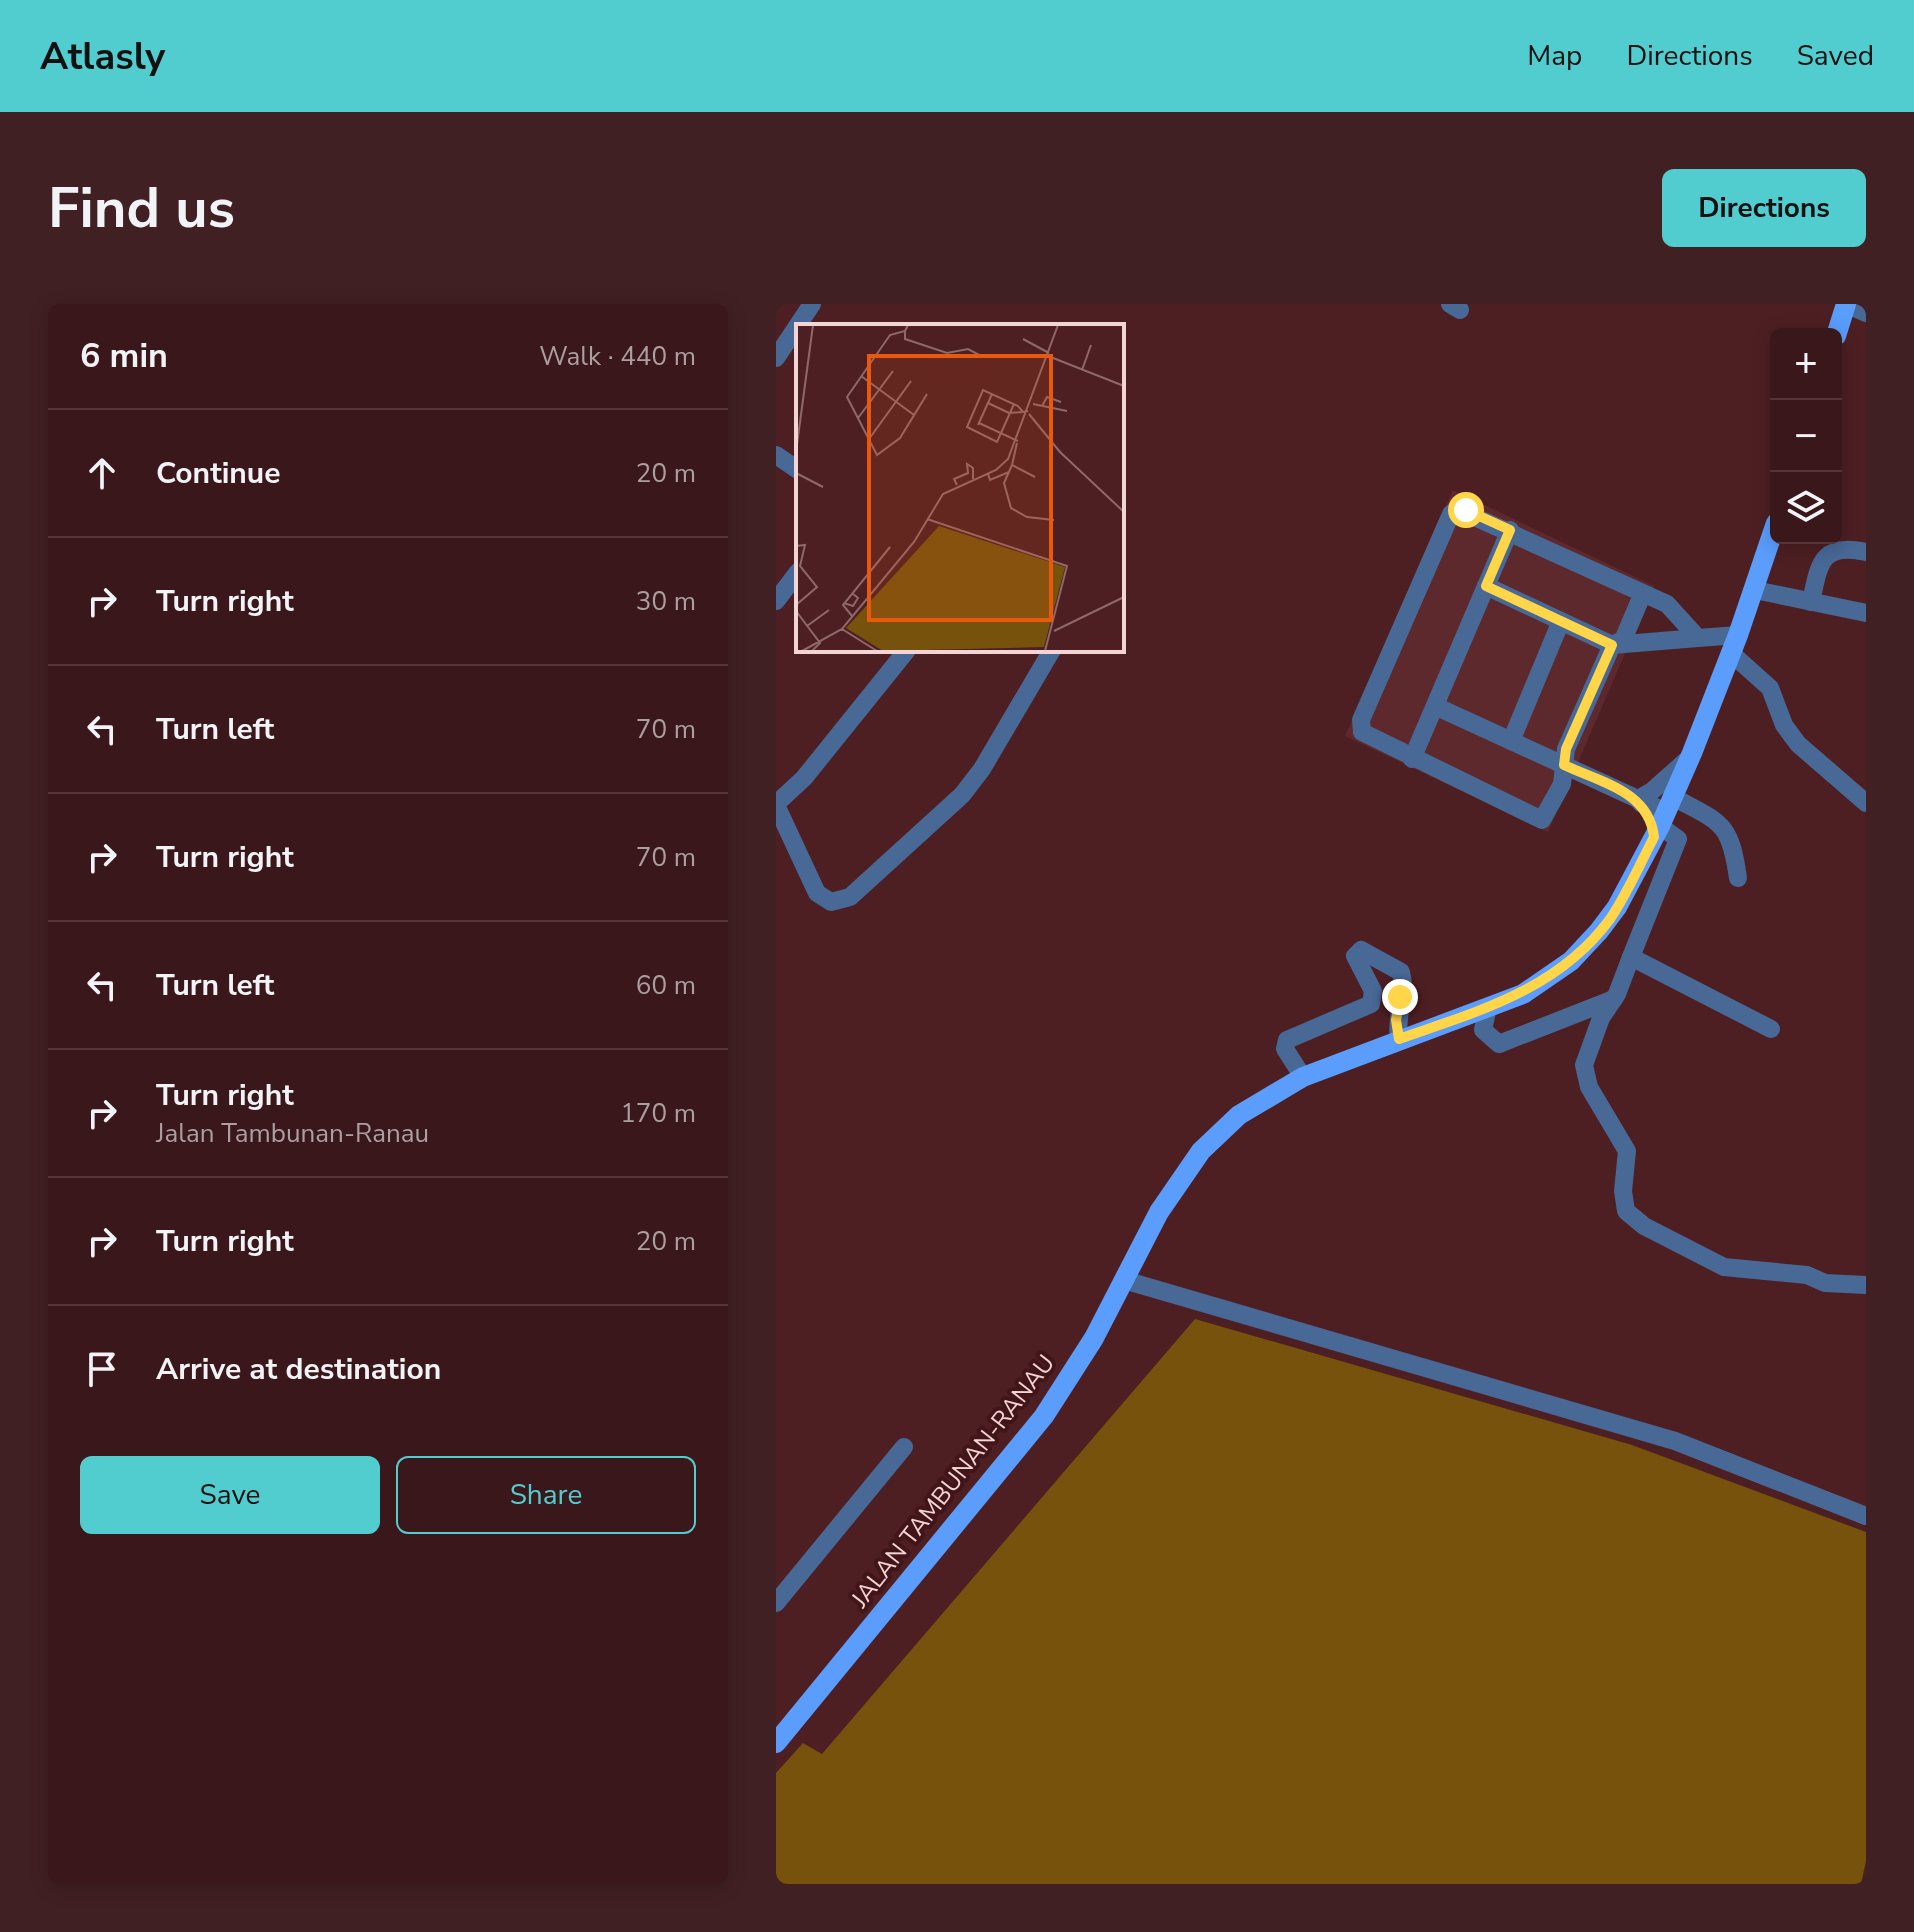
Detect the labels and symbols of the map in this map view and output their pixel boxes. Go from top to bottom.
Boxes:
inset map [796,324,1124,652]
route start [1448,492,1484,528]
route end [1382,979,1418,1015]
street label: JALAN TAMBUNAN-RANAU [844,1348,1062,1615]

